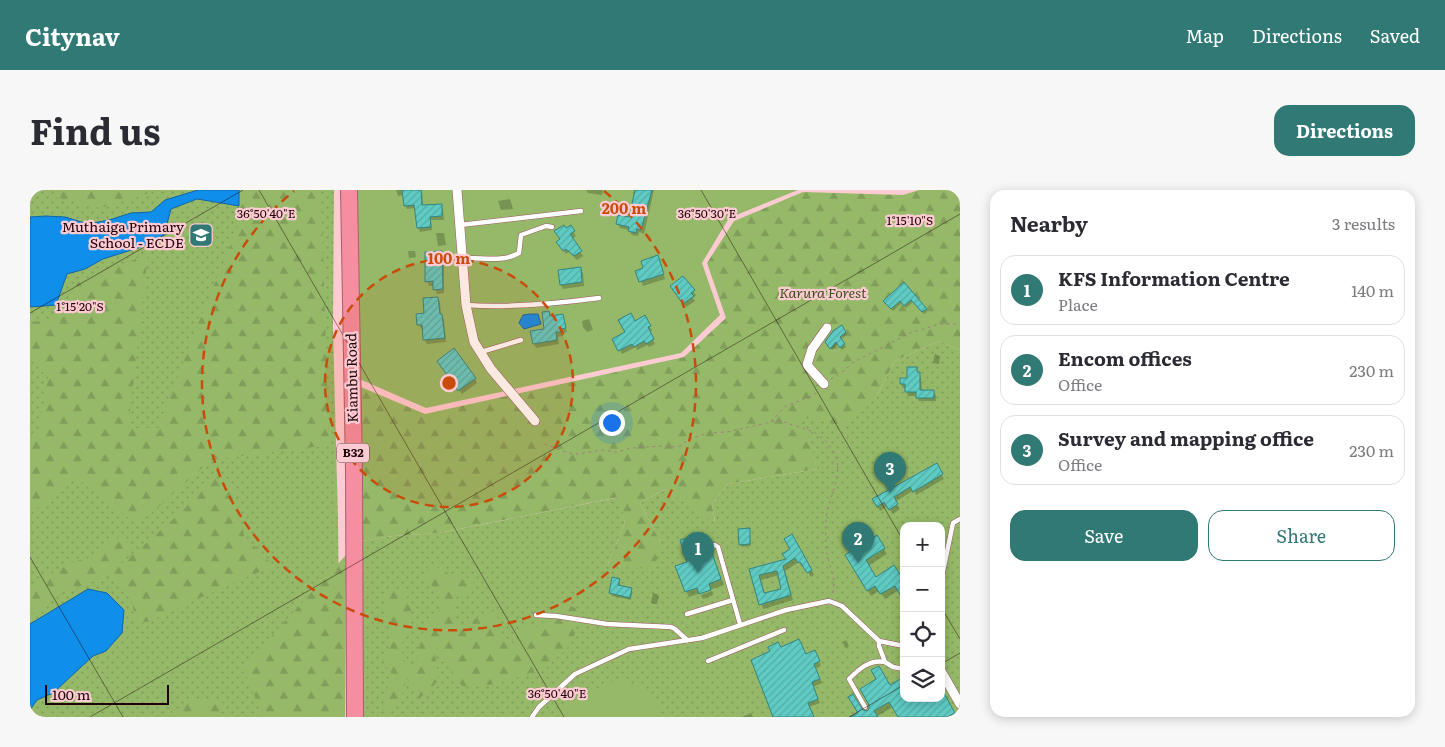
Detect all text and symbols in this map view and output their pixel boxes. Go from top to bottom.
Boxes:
text: Citynav [25,18,120,53]
text: Map [1186,22,1224,49]
text: Directions [1252,22,1342,49]
text: Saved [1370,22,1420,49]
text: Find us [30,104,160,156]
button: Directions [1274,105,1415,156]
text: 200 m [602,196,646,219]
text: 36°50'40"E [237,204,296,222]
text: 36°50'30"E [678,204,737,222]
text: Nearby [1010,207,1088,238]
text: 1°15'10"S [887,211,933,229]
text: 3 results [1332,211,1395,235]
place label: Muthaiga Primary School - ECDE [62,216,185,252]
school or university icon: Muthaiga Primary School - ECDE [188,222,214,248]
text: 100 m [428,246,470,269]
text: KFS Information Centre [1058,264,1290,292]
text: 1 [1024,278,1030,302]
text: 140 m [1351,278,1394,302]
park label: Karura Forest [779,282,867,302]
text: Place [1058,292,1098,316]
text: 1°15'20"S [56,297,104,315]
street label: Kiambu Road [340,332,362,423]
text: Encom offices [1058,344,1192,372]
text: 2 [1023,358,1031,382]
text: 230 m [1349,358,1394,382]
text: Office [1058,372,1102,396]
centre of rings [440,374,458,392]
your location [599,410,625,436]
text: Survey and mapping office [1058,424,1314,452]
text: 3 [1023,438,1031,462]
text: 230 m [1349,438,1394,462]
road number: B32 [337,444,369,462]
pin: 3 [874,452,906,493]
text: Office [1058,452,1102,476]
button: Save [1010,510,1198,561]
button: Share [1208,510,1395,561]
pin: 2 [842,522,874,563]
map controls [900,522,945,702]
button: + [900,522,945,567]
pin: 1 [682,532,714,573]
button: − [900,567,945,612]
button: locate [900,612,945,657]
button: layers [900,657,945,702]
scale bar [45,682,169,705]
text: 100 m [52,684,90,704]
text: 36°50'40"E [528,684,587,702]

